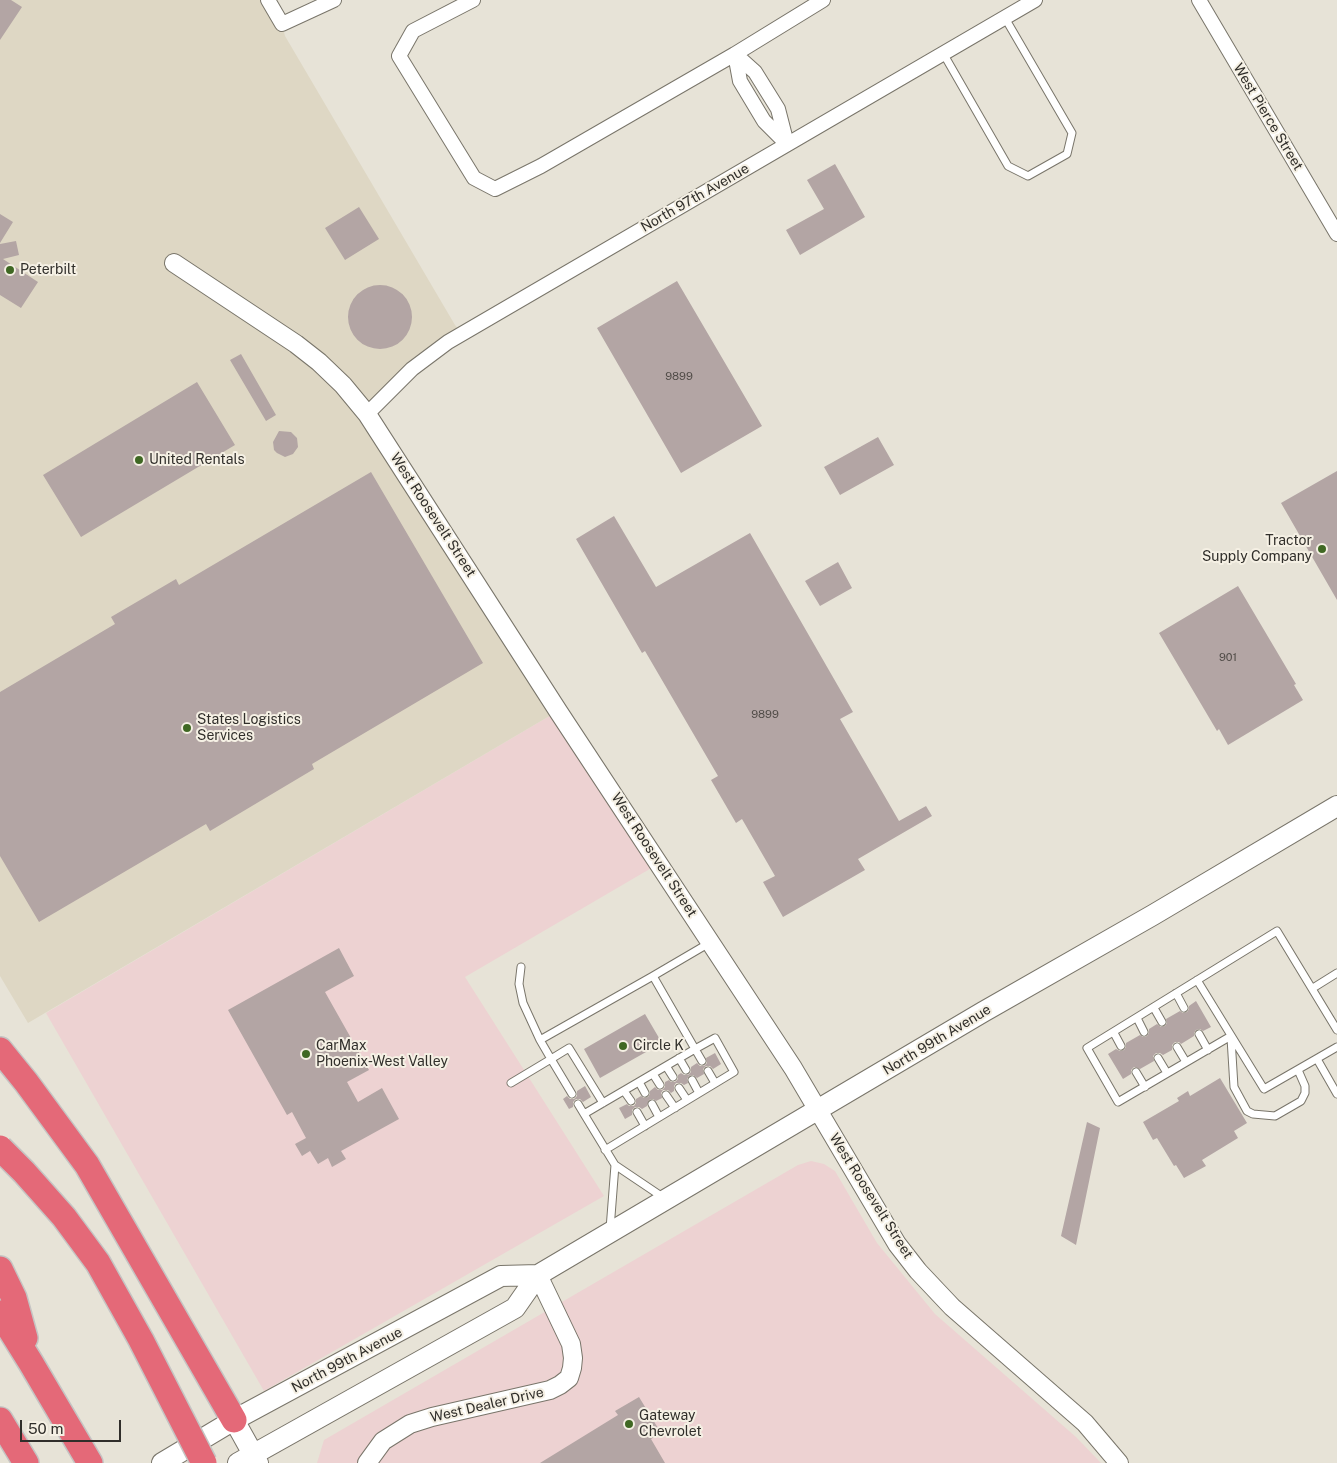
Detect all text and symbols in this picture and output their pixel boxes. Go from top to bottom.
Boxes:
street label: West Pierce Street [1229,60,1307,174]
street label: North 97th Avenue [638,160,752,236]
place label: Peterbilt [20,262,76,278]
marker: Peterbilt [4,264,16,276]
house number: 9899 [665,370,693,384]
street label: West Roosevelt Street [387,450,479,580]
place label: United Rentals [149,452,244,468]
marker: United Rentals [133,454,145,466]
place label: Tractor Supply Company [1202,533,1312,566]
marker: Tractor Supply Company [1316,543,1328,555]
house number: 901 [1219,651,1237,665]
house number: 9899 [751,708,779,722]
place label: States Logistics Services [197,712,301,744]
marker: States Logistics Services [181,722,193,734]
street label: West Roosevelt Street [608,790,700,920]
street label: North 99th Avenue [880,1001,994,1079]
place label: CarMax Phoenix-West Valley [316,1038,448,1070]
place label: Circle K [633,1038,684,1054]
marker: Circle K [617,1040,629,1052]
marker: CarMax Phoenix-West Valley [300,1048,312,1060]
street label: West Roosevelt Street [826,1130,916,1262]
street label: North 99th Avenue [289,1324,405,1396]
street label: West Dealer Drive [429,1384,545,1426]
place label: Gateway Chevrolet [639,1408,702,1440]
scale bar [22,1410,124,1442]
marker: Gateway Chevrolet [623,1418,635,1430]
text: 50 m [28,1420,63,1437]

